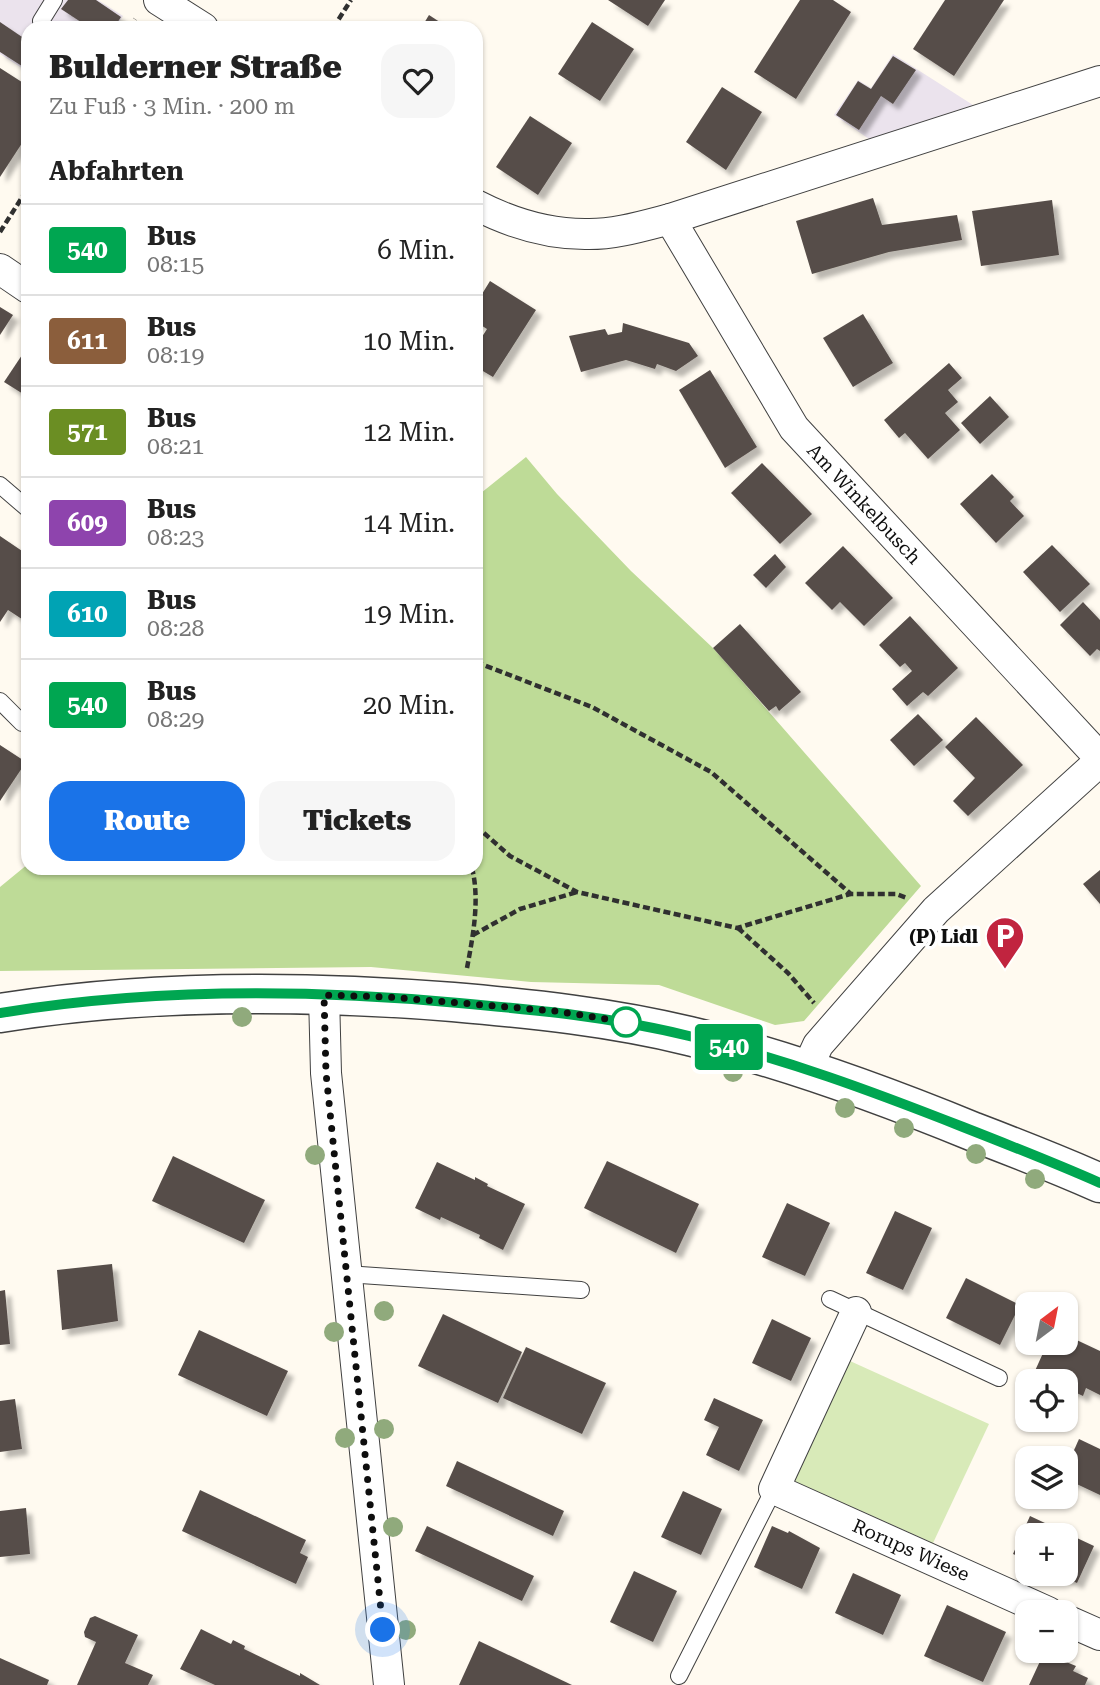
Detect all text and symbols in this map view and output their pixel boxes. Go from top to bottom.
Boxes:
button: heart [381,44,455,118]
text: Bulderner Straße [49,47,342,86]
text: Zu Fuß · 3 Min. · 200 m [49,93,295,120]
text: Abfahrten [49,156,184,186]
text: Bus [147,221,196,251]
text: 6 Min. [377,235,455,265]
text: 540 [67,236,108,264]
text: 08:15 [147,251,204,278]
text: Bus [147,312,196,342]
text: 10 Min. [363,326,455,356]
text: 611 [67,327,108,355]
text: 08:19 [147,342,204,369]
text: Bus [147,403,196,433]
text: 12 Min. [363,417,455,447]
text: 571 [67,418,108,446]
text: 08:21 [147,433,204,460]
street label: Am Winkelbusch [802,439,926,569]
text: Bus [147,494,196,524]
text: 14 Min. [363,508,455,538]
text: 609 [67,509,108,537]
text: 08:23 [147,524,204,551]
text: Bus [147,585,196,615]
text: 19 Min. [363,599,455,629]
text: 610 [67,600,108,628]
text: 08:28 [147,615,204,642]
text: Bus [147,676,196,706]
text: 20 Min. [363,690,455,720]
text: 540 [67,691,108,719]
text: 08:29 [147,706,204,733]
button: Route [49,781,245,861]
button: Tickets [259,781,455,861]
parking icon: (P) Lidl [984,915,1026,970]
place label: (P) Lidl [909,925,978,948]
unlabelled marker [611,1007,641,1037]
line badge: 540 [689,1024,769,1070]
text: 540 [709,1033,749,1061]
north arrow [1015,1292,1078,1354]
map controls [1015,1292,1078,1663]
button: locate [1015,1369,1078,1432]
button: layers [1015,1446,1078,1509]
street label: Rorups Wiese [849,1514,973,1586]
button: + [1015,1523,1078,1586]
button: − [1015,1600,1078,1663]
your location [365,1612,400,1647]

